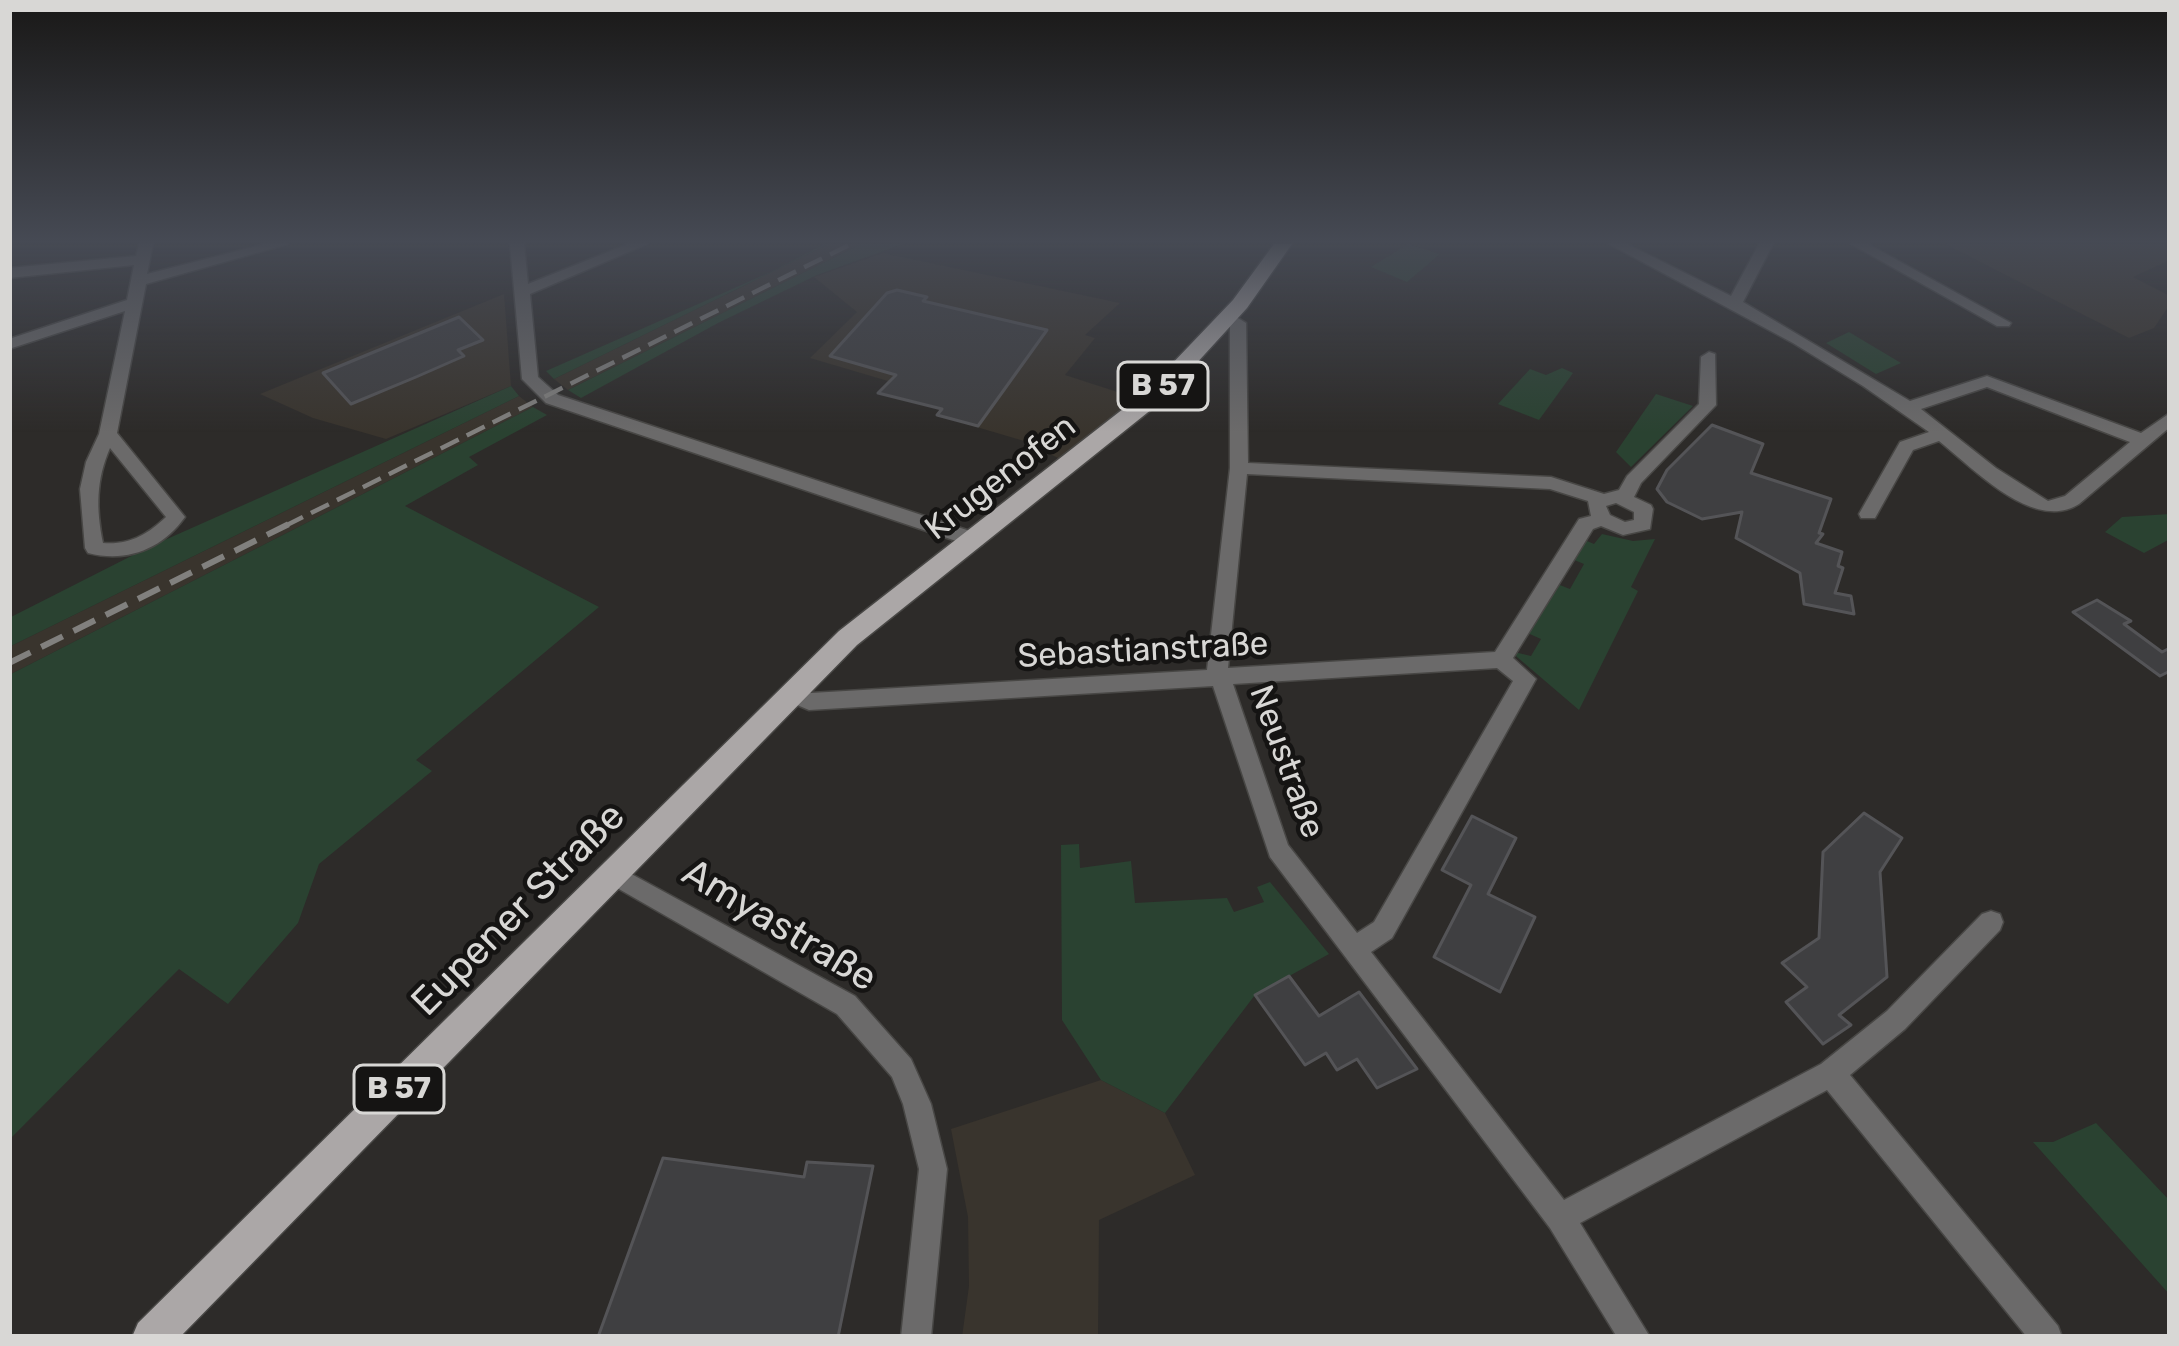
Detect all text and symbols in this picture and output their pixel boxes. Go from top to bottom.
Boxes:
road number: B 57 [1118,362,1208,410]
street label: Krugenofen [918,407,1084,549]
street label: Sebastianstraße [1017,625,1269,677]
street label: Neustraße [1240,680,1332,844]
street label: Eupener Straße [403,794,635,1026]
street label: Amyastraße [673,850,885,1002]
road number: B 57 [354,1065,444,1113]

